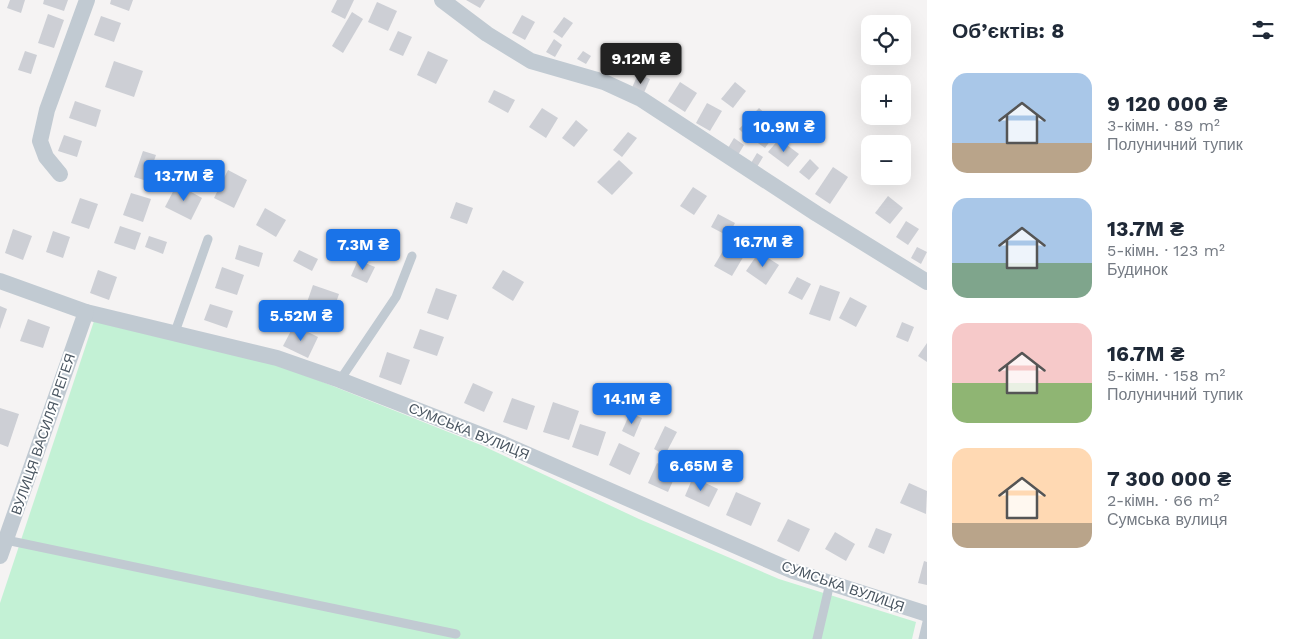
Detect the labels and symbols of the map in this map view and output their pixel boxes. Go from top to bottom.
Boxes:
pin: 9.12M ₴ [595,42,687,85]
pin: 10.9M ₴ [738,110,830,153]
pin: 13.7M ₴ [138,160,230,202]
pin: 16.7M ₴ [717,226,809,268]
pin: 7.3M ₴ [322,228,404,271]
pin: 5.52M ₴ [255,300,347,342]
street label: ВУЛИЦЯ ВАСИЛЯ РЕГЕЯ [8,351,78,517]
pin: 14.1M ₴ [586,382,678,425]
street label: СУМСЬКА ВУЛИЦЯ [406,399,532,463]
pin: 6.65M ₴ [655,450,747,492]
street label: СУМСЬКА ВУЛИЦЯ [780,557,906,615]

